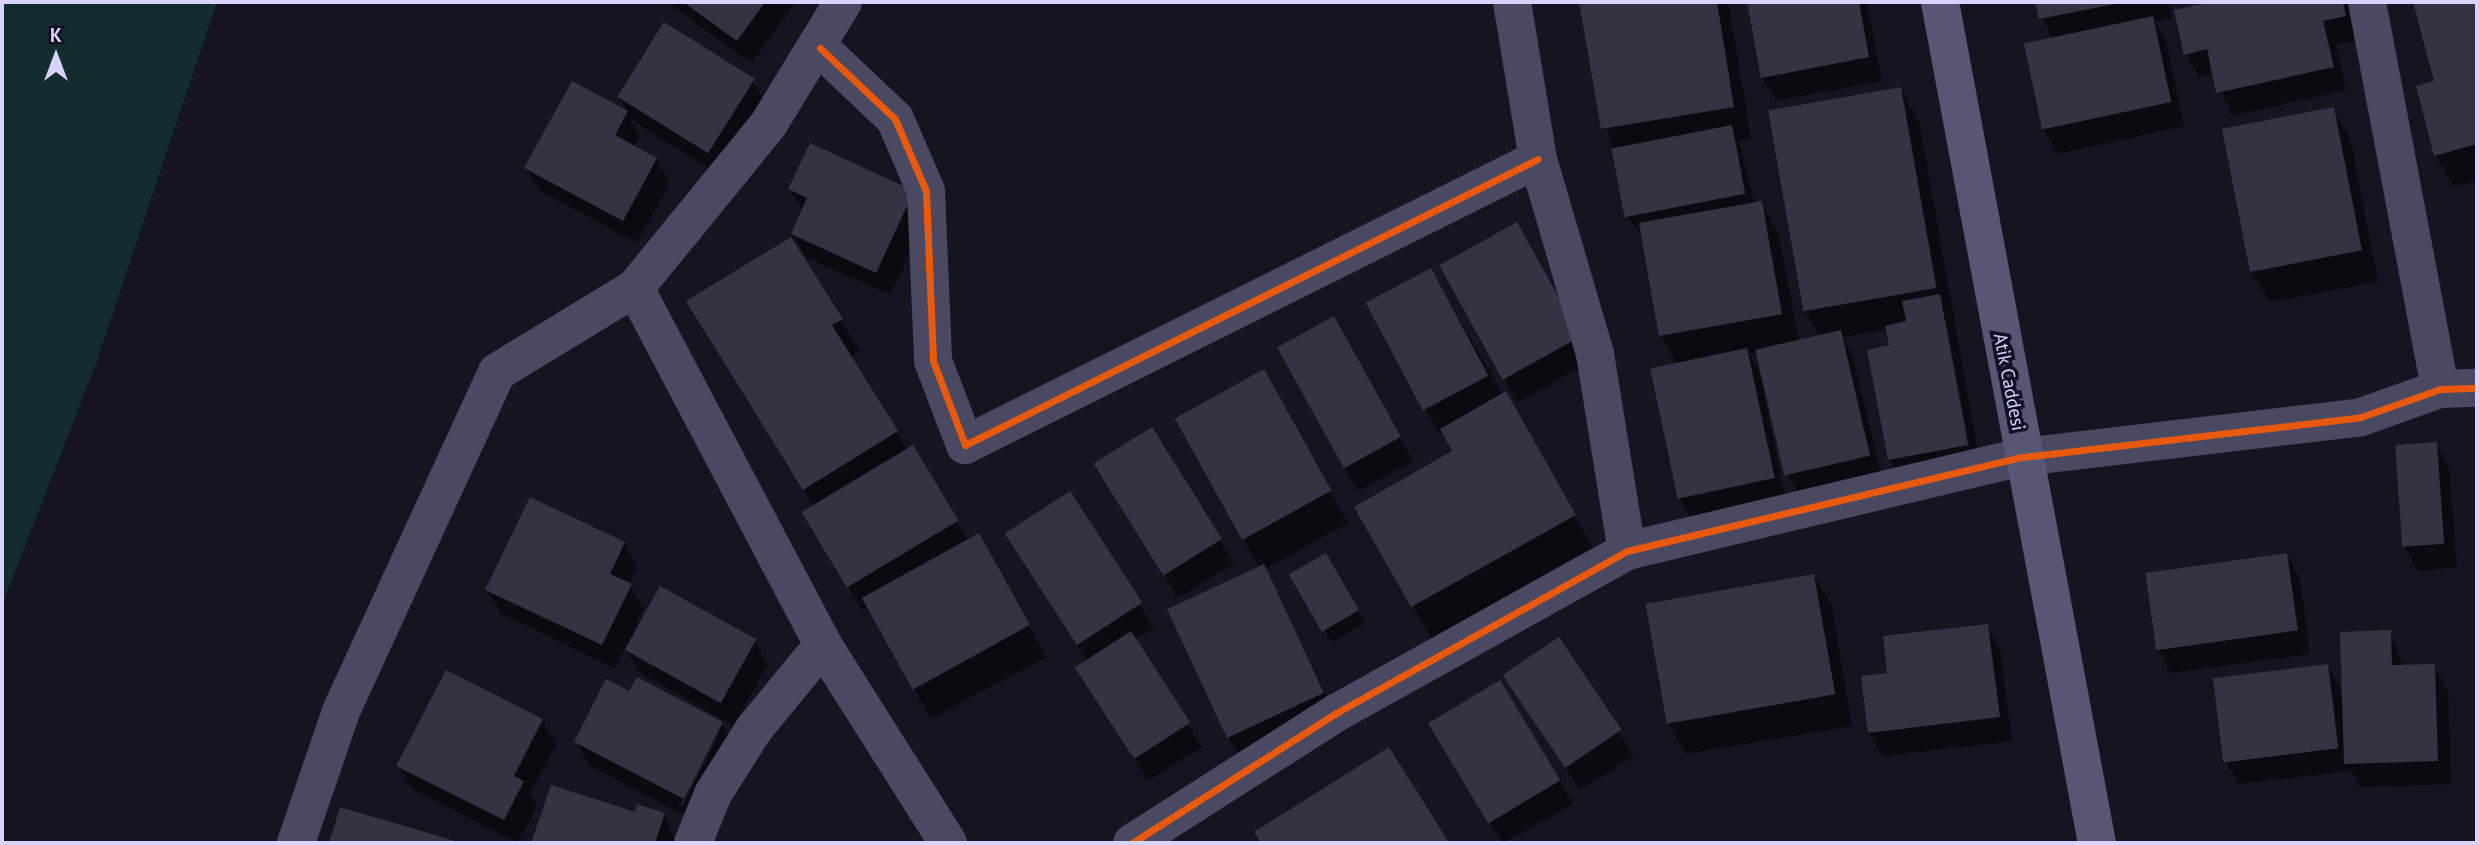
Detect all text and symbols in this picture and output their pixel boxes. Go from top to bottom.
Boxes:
north arrow [21,21,91,91]
text: K [50,23,62,47]
street label: Atik Caddesi [1988,331,2030,433]

